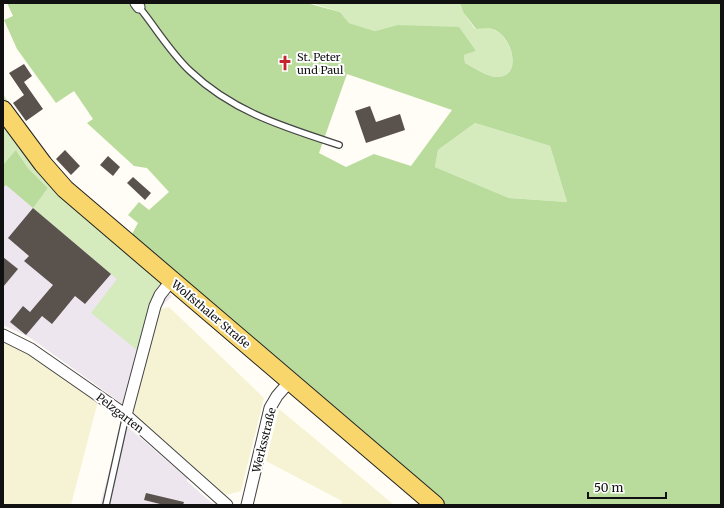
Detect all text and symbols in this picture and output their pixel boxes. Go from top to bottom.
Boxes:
place label: St. Peter und Paul [297,50,344,77]
church icon: St. Peter und Paul [276,54,294,72]
street label: Wolfsthaler Straße [168,276,253,351]
street label: Pelzgarten [93,390,147,436]
street label: Werksstraße [249,406,279,475]
scale bar [588,474,666,500]
text: 50 m [594,480,623,495]

